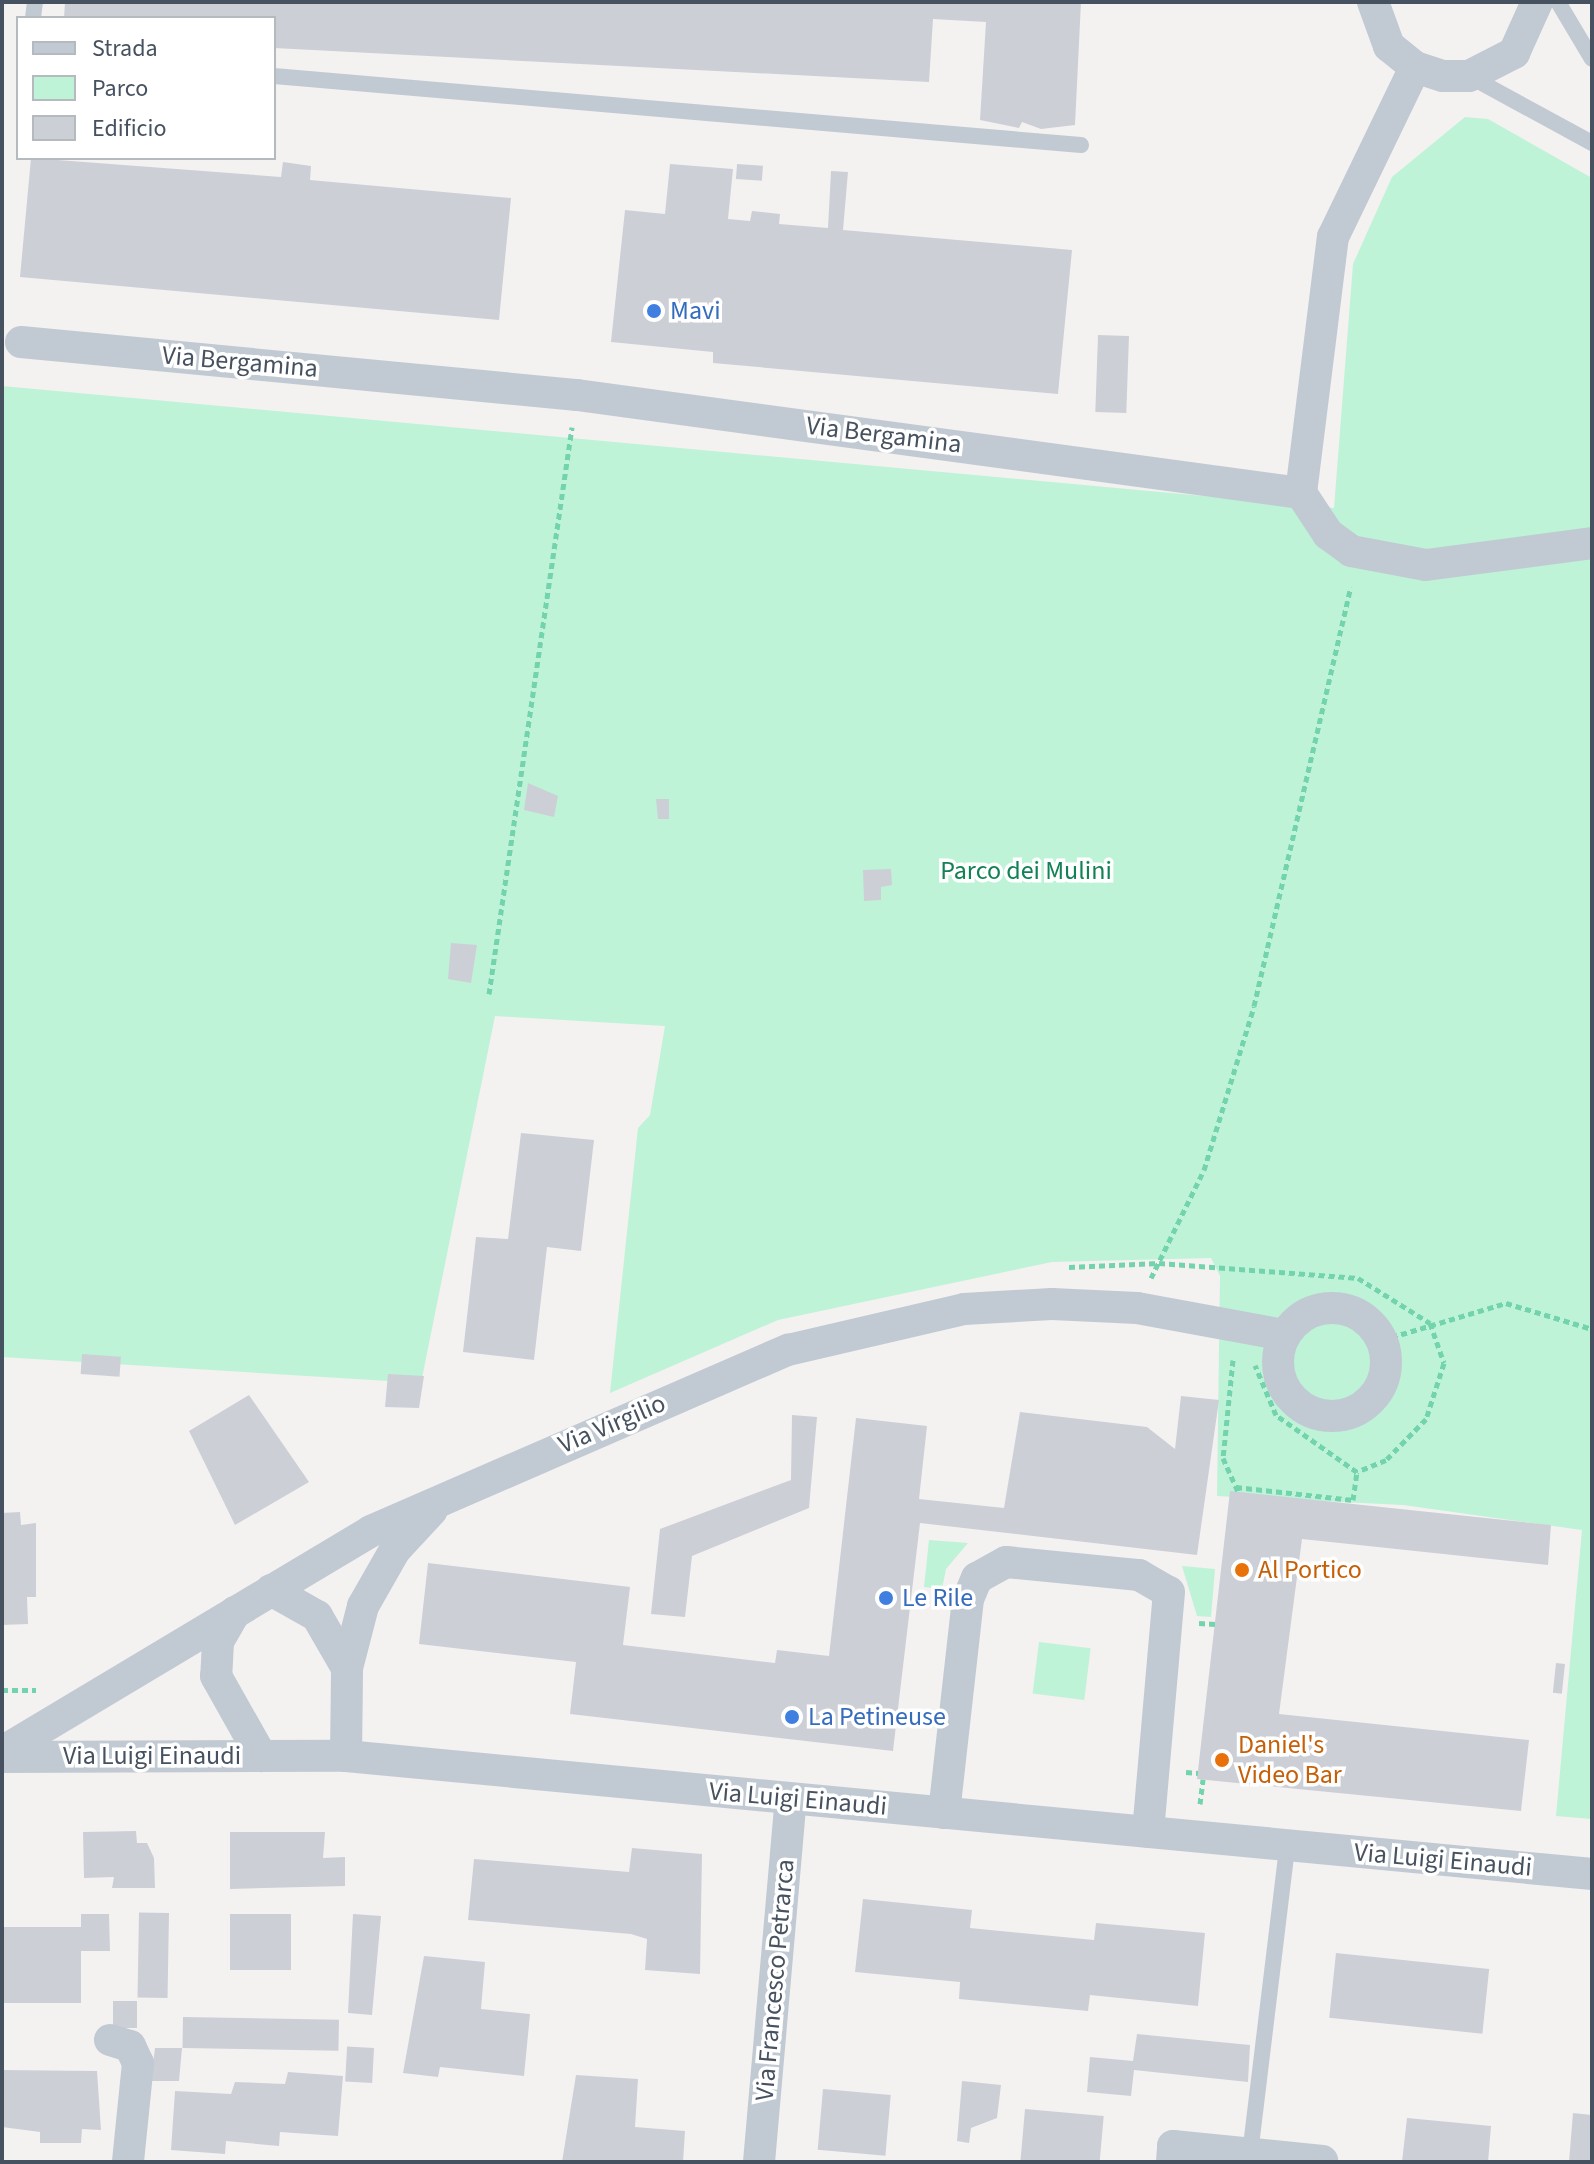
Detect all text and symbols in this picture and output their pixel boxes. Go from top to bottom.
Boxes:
legend [16,16,276,160]
text: Strada [92,31,158,66]
text: Parco [92,71,148,106]
text: Edificio [92,111,166,146]
place label: Mavi [670,295,721,327]
marker: Mavi [645,302,663,320]
street label: Via Bergamina [161,340,319,384]
street label: Via Bergamina [805,410,963,460]
park label: Parco dei Mulini [940,855,1112,887]
street label: Via Virgilio [554,1388,670,1460]
place label: Al Portico [1258,1554,1362,1586]
marker: Al Portico [1233,1561,1251,1579]
place label: Le Rile [902,1582,973,1614]
marker: Le Rile [877,1589,895,1607]
place label: La Petineuse [808,1701,946,1733]
marker: La Petineuse [783,1708,801,1726]
place label: Daniel's Video Bar [1238,1729,1342,1790]
street label: Via Luigi Einaudi [63,1740,241,1772]
marker: Daniel's Video Bar [1213,1751,1231,1769]
street label: Via Luigi Einaudi [708,1776,888,1822]
street label: Via Luigi Einaudi [1353,1837,1533,1883]
street label: Via Francesco Petrarca [749,1858,801,2102]

